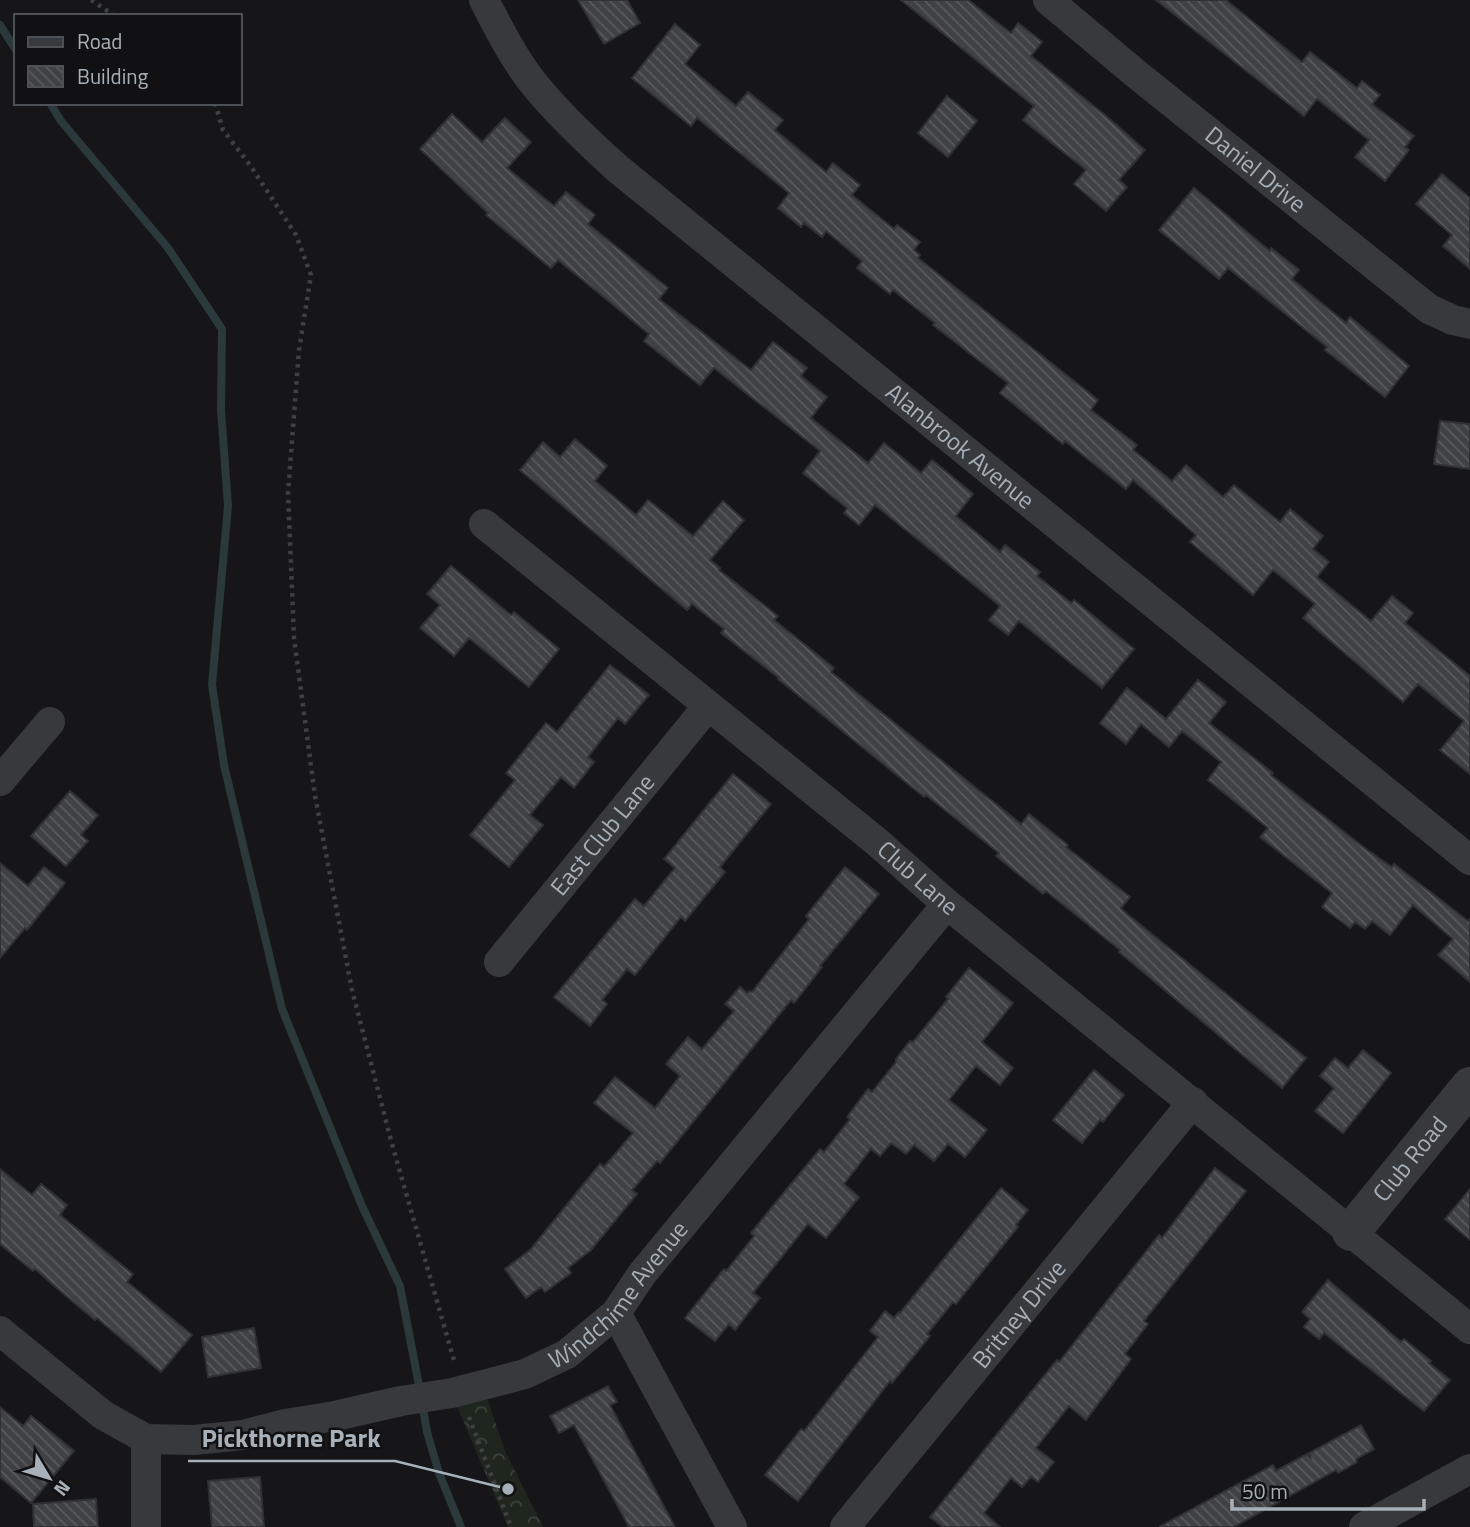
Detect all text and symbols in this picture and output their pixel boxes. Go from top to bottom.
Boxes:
legend [14,14,242,105]
text: Road [77,25,122,57]
text: Building [77,60,149,92]
street label: Daniel Drive [1198,117,1315,221]
street label: Alanbrook Avenue [878,374,1043,517]
street label: East Club Lane [541,766,663,903]
street label: Club Lane [870,831,967,923]
street label: Club Road [1364,1108,1456,1209]
street label: Windchime Avenue [542,1212,696,1377]
street label: Britney Drive [963,1252,1074,1376]
callout: Pickthorne Park [188,1414,395,1461]
text: Pickthorne Park [201,1418,381,1457]
north arrow [14,1443,84,1513]
scale bar [1232,1468,1424,1512]
text: N [47,1475,78,1503]
text: 50 m [1242,1475,1288,1507]

